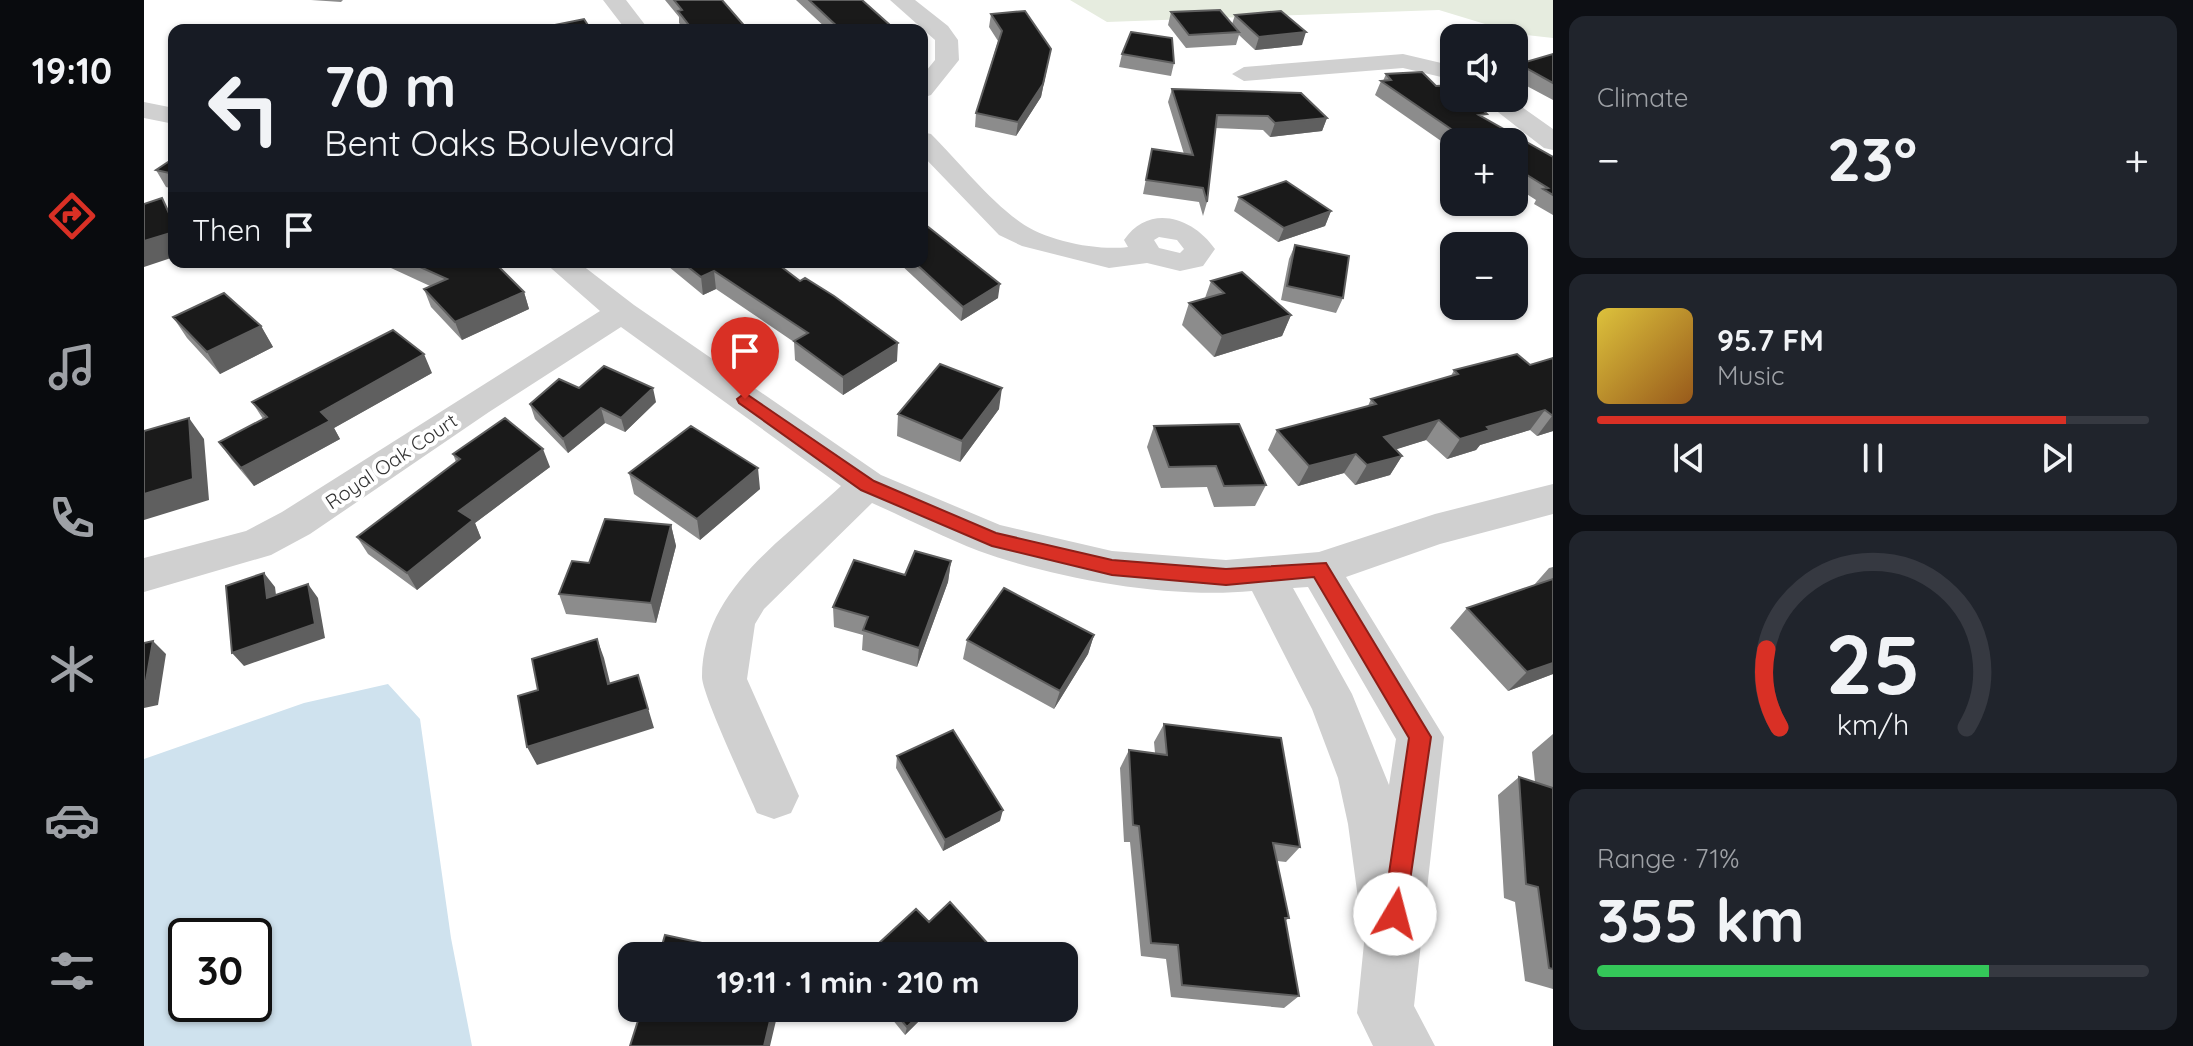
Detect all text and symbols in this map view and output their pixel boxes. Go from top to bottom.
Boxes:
map controls [1440,24,1528,320]
button: sound [1440,24,1528,112]
text: 19:10 [32,48,112,93]
text: 70 m [324,51,456,121]
icon: left [192,56,296,160]
text: Climate [1597,81,1688,114]
text: Bent Oaks Boulevard [324,120,675,165]
text: 23° [1827,121,1917,196]
button: + [1440,128,1528,216]
text: − [1597,132,1620,187]
text: + [2124,132,2149,187]
icon: directions [44,188,100,244]
icon: arrive [277,208,321,252]
text: Then [192,211,261,249]
button: − [1440,232,1528,320]
pin [711,317,779,399]
text: 95.7 FM [1717,321,1824,359]
icon: arrive [723,329,767,373]
icon: music [44,339,100,395]
text: Music [1717,359,1785,392]
street label: Royal Oak Court [320,408,462,514]
icon: previous [1667,436,1711,480]
icon: pause [1851,436,1895,480]
icon: next [2035,436,2079,480]
icon: phone [44,490,100,546]
text: 25 [1825,610,1921,714]
icon: climate [44,641,100,697]
text: km/h [1837,706,1909,742]
icon: car [44,792,100,848]
text: Range · 71% [1597,842,1739,875]
position arrow [1353,872,1437,956]
text: 355 km [1597,882,1805,957]
speed limit sign: 30 [168,918,272,1022]
icon: filters [44,943,100,999]
text: 19:11 · 1 min · 210 m [716,963,980,1001]

